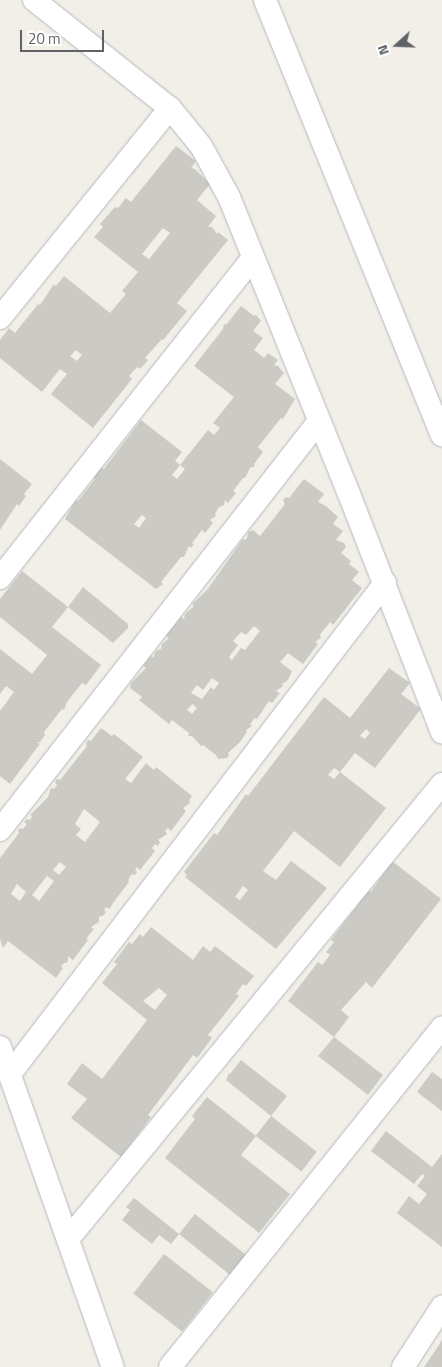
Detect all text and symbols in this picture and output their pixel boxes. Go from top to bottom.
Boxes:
scale bar [22,20,106,52]
north arrow [372,20,422,70]
text: 20 m [28,27,61,50]
text: N [371,42,394,58]

